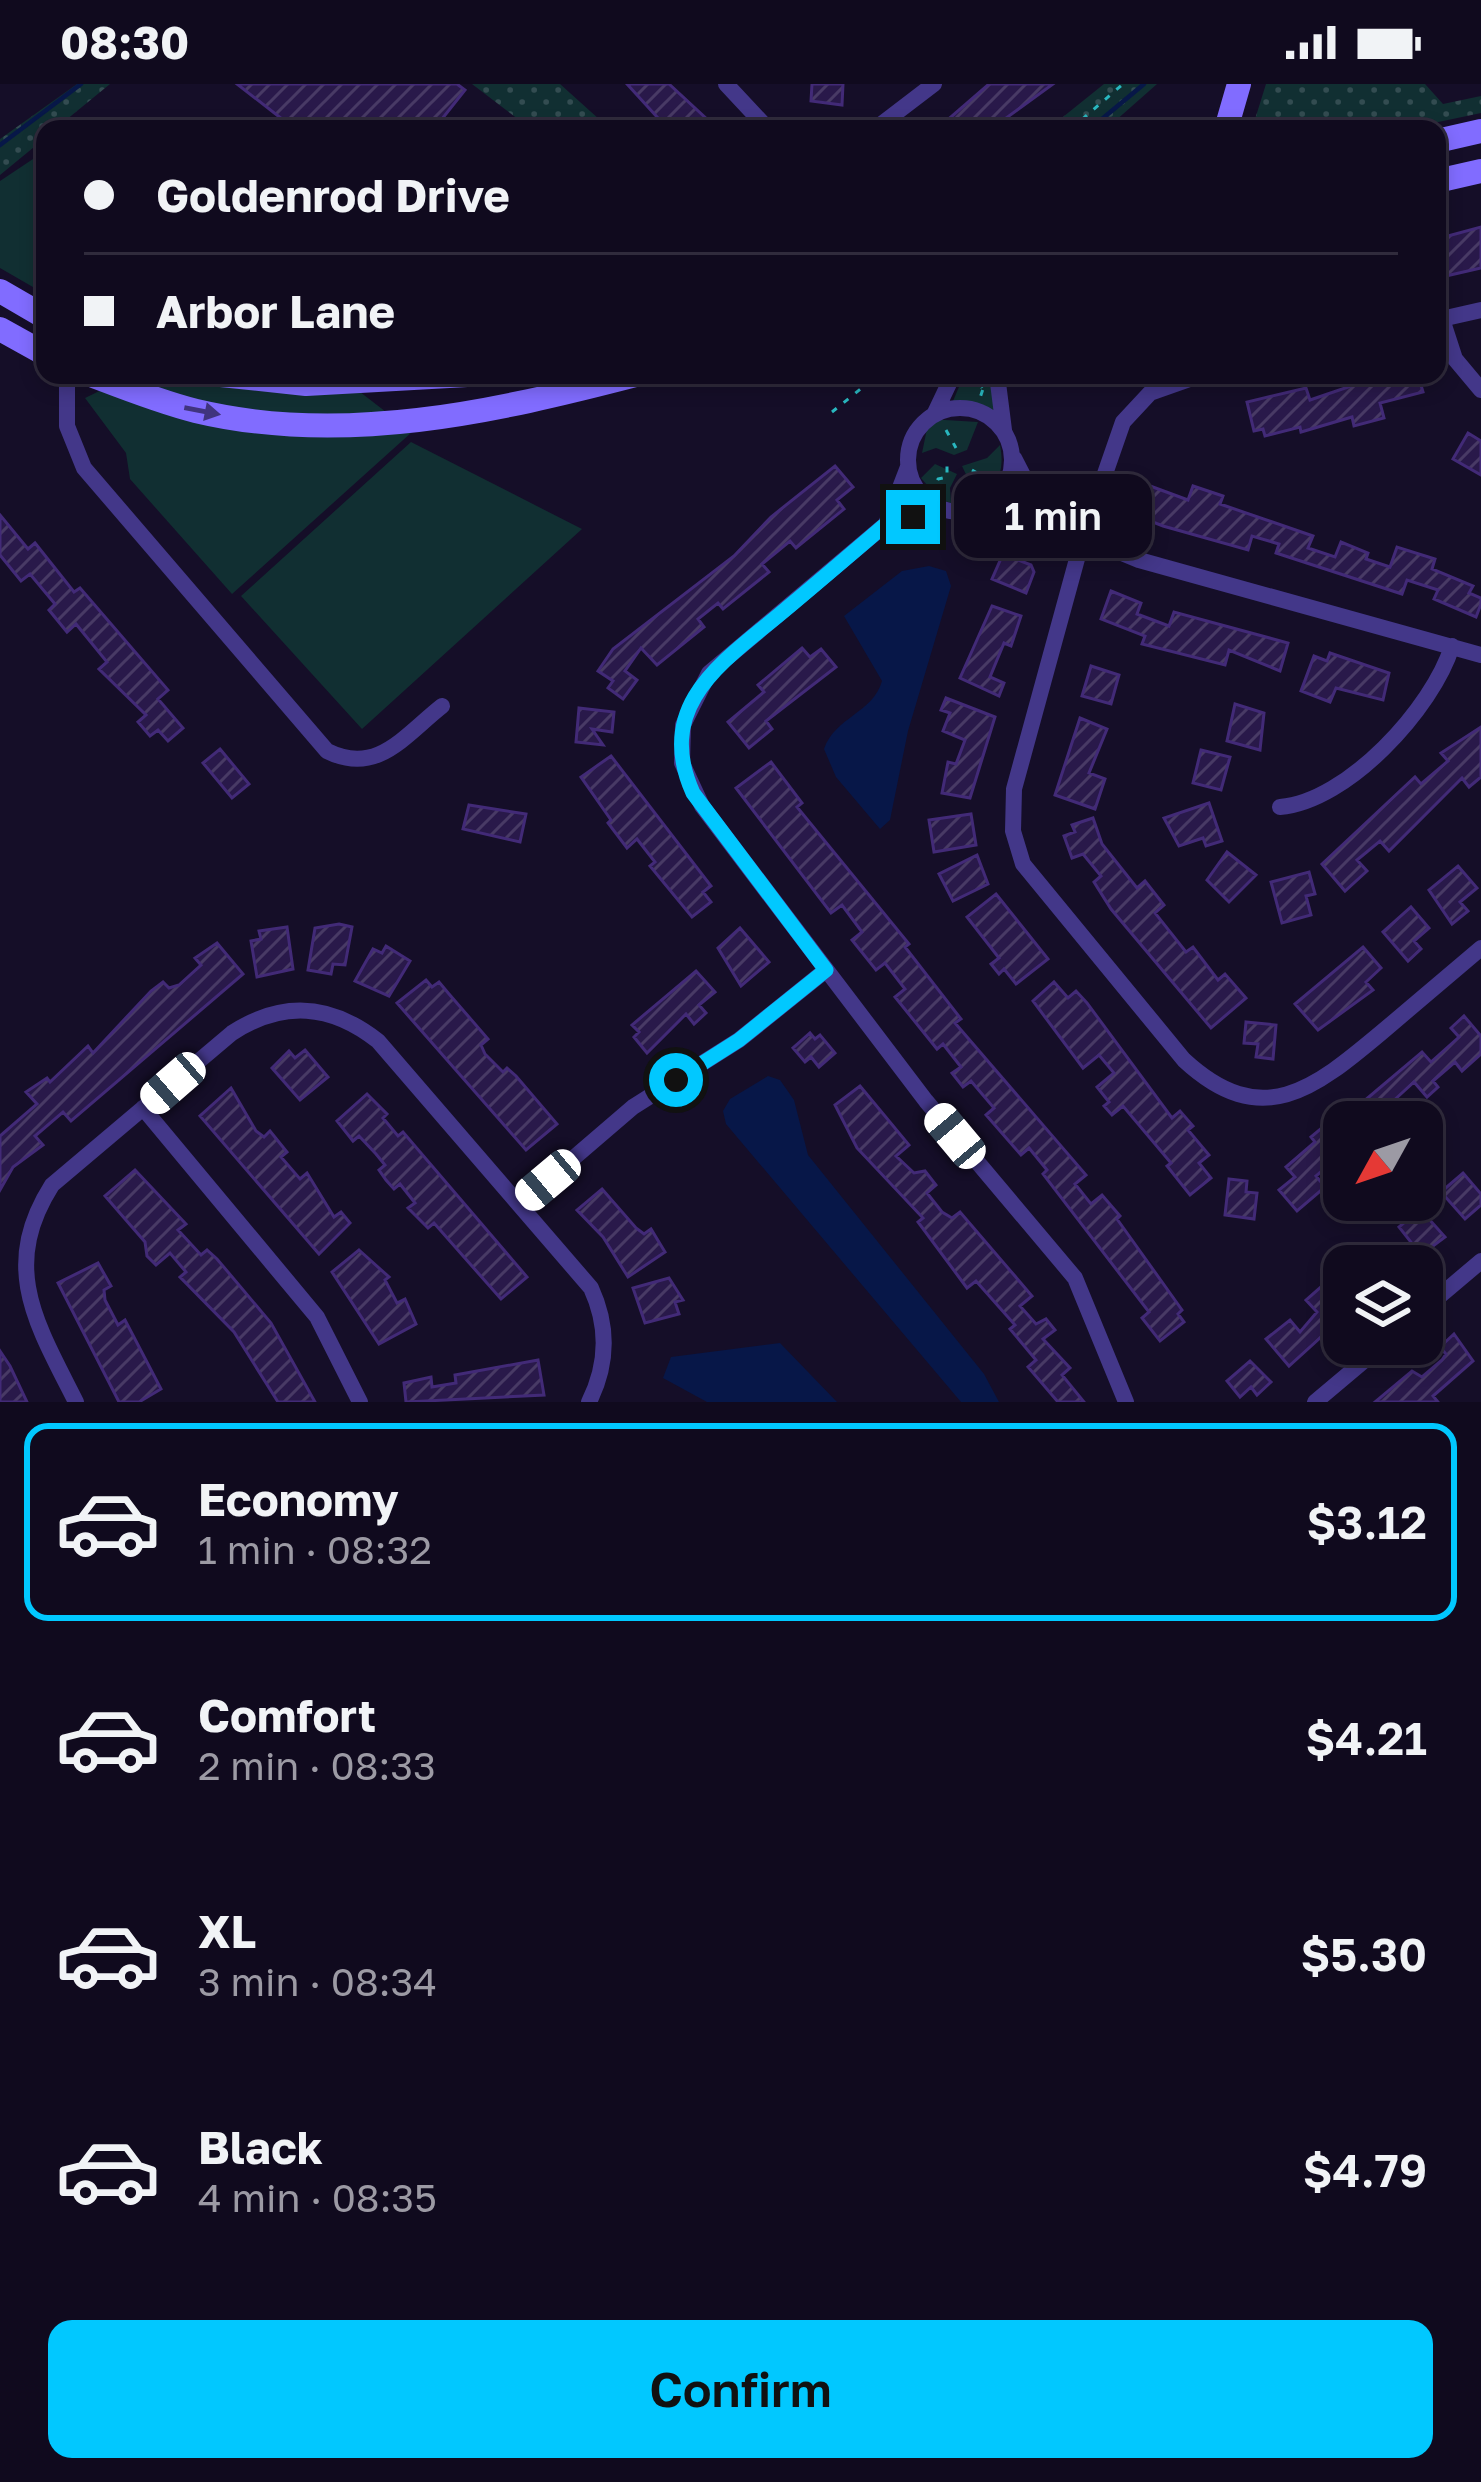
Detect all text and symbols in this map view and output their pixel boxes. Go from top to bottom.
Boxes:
text: 08:30 [60,15,189,69]
text: Goldenrod Drive [156,168,510,222]
text: Arbor Lane [156,284,395,338]
one-way arrow [184,402,222,421]
callout: 1 min [955,475,1153,559]
route end [886,490,940,544]
text: 1 min [1004,492,1102,539]
car [134,1046,212,1120]
route start [649,1053,703,1107]
car [918,1097,992,1175]
north arrow [1323,1101,1443,1221]
map controls [1323,1101,1443,1365]
car [509,1143,587,1217]
button: layers [1323,1245,1443,1365]
icon: car [54,1468,162,1576]
text: Economy [198,1472,399,1526]
text: $3.12 [1307,1495,1427,1549]
text: 1 min · 08:32 [198,1526,432,1573]
icon: car [54,1684,162,1792]
text: Comfort [198,1688,376,1742]
text: $4.21 [1305,1711,1427,1765]
text: 2 min · 08:33 [198,1742,436,1789]
icon: car [54,1900,162,2008]
text: XL [198,1904,256,1958]
text: $5.30 [1301,1927,1427,1981]
text: 3 min · 08:34 [198,1958,437,2005]
icon: car [54,2116,162,2224]
text: Black [198,2120,323,2174]
text: $4.79 [1303,2143,1427,2197]
text: 4 min · 08:35 [198,2174,437,2221]
button: Confirm [48,2320,1433,2458]

